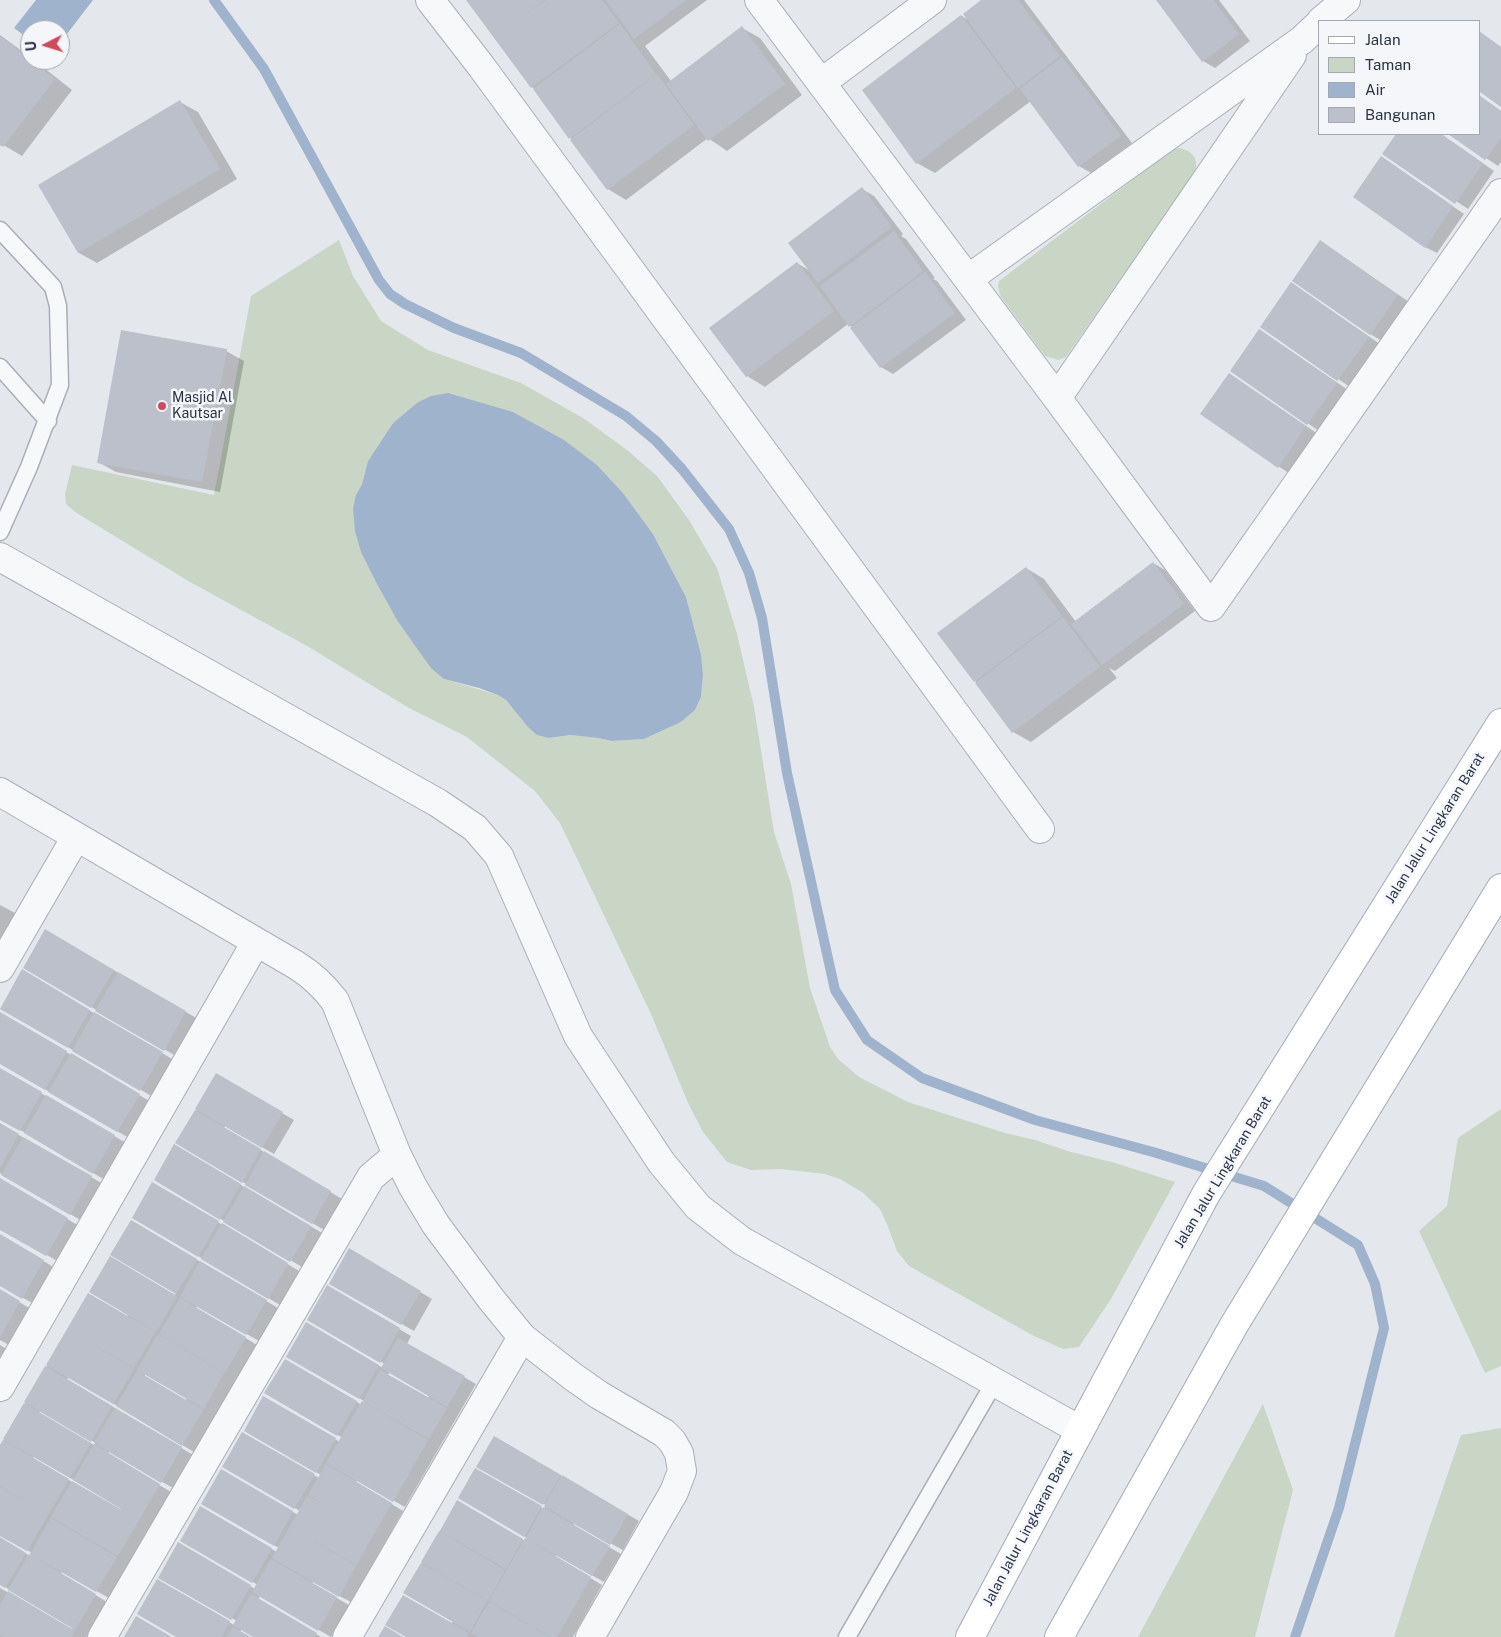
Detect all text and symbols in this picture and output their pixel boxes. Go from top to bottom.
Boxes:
north arrow [20,20,70,70]
legend [1318,20,1481,135]
text: Jalan [1365,31,1401,48]
text: U [23,40,39,52]
text: Taman [1365,56,1411,73]
text: Air [1365,81,1385,98]
text: Bangunan [1365,106,1436,123]
place label: Masjid Al Kautsar [172,390,232,422]
marker: Masjid Al Kautsar [156,400,168,412]
street label: Jalan Jalur Lingkaran Barat [1382,750,1488,906]
street label: Jalan Jalur Lingkaran Barat [1171,1093,1275,1251]
street label: Jalan Jalur Lingkaran Barat [980,1447,1076,1609]

